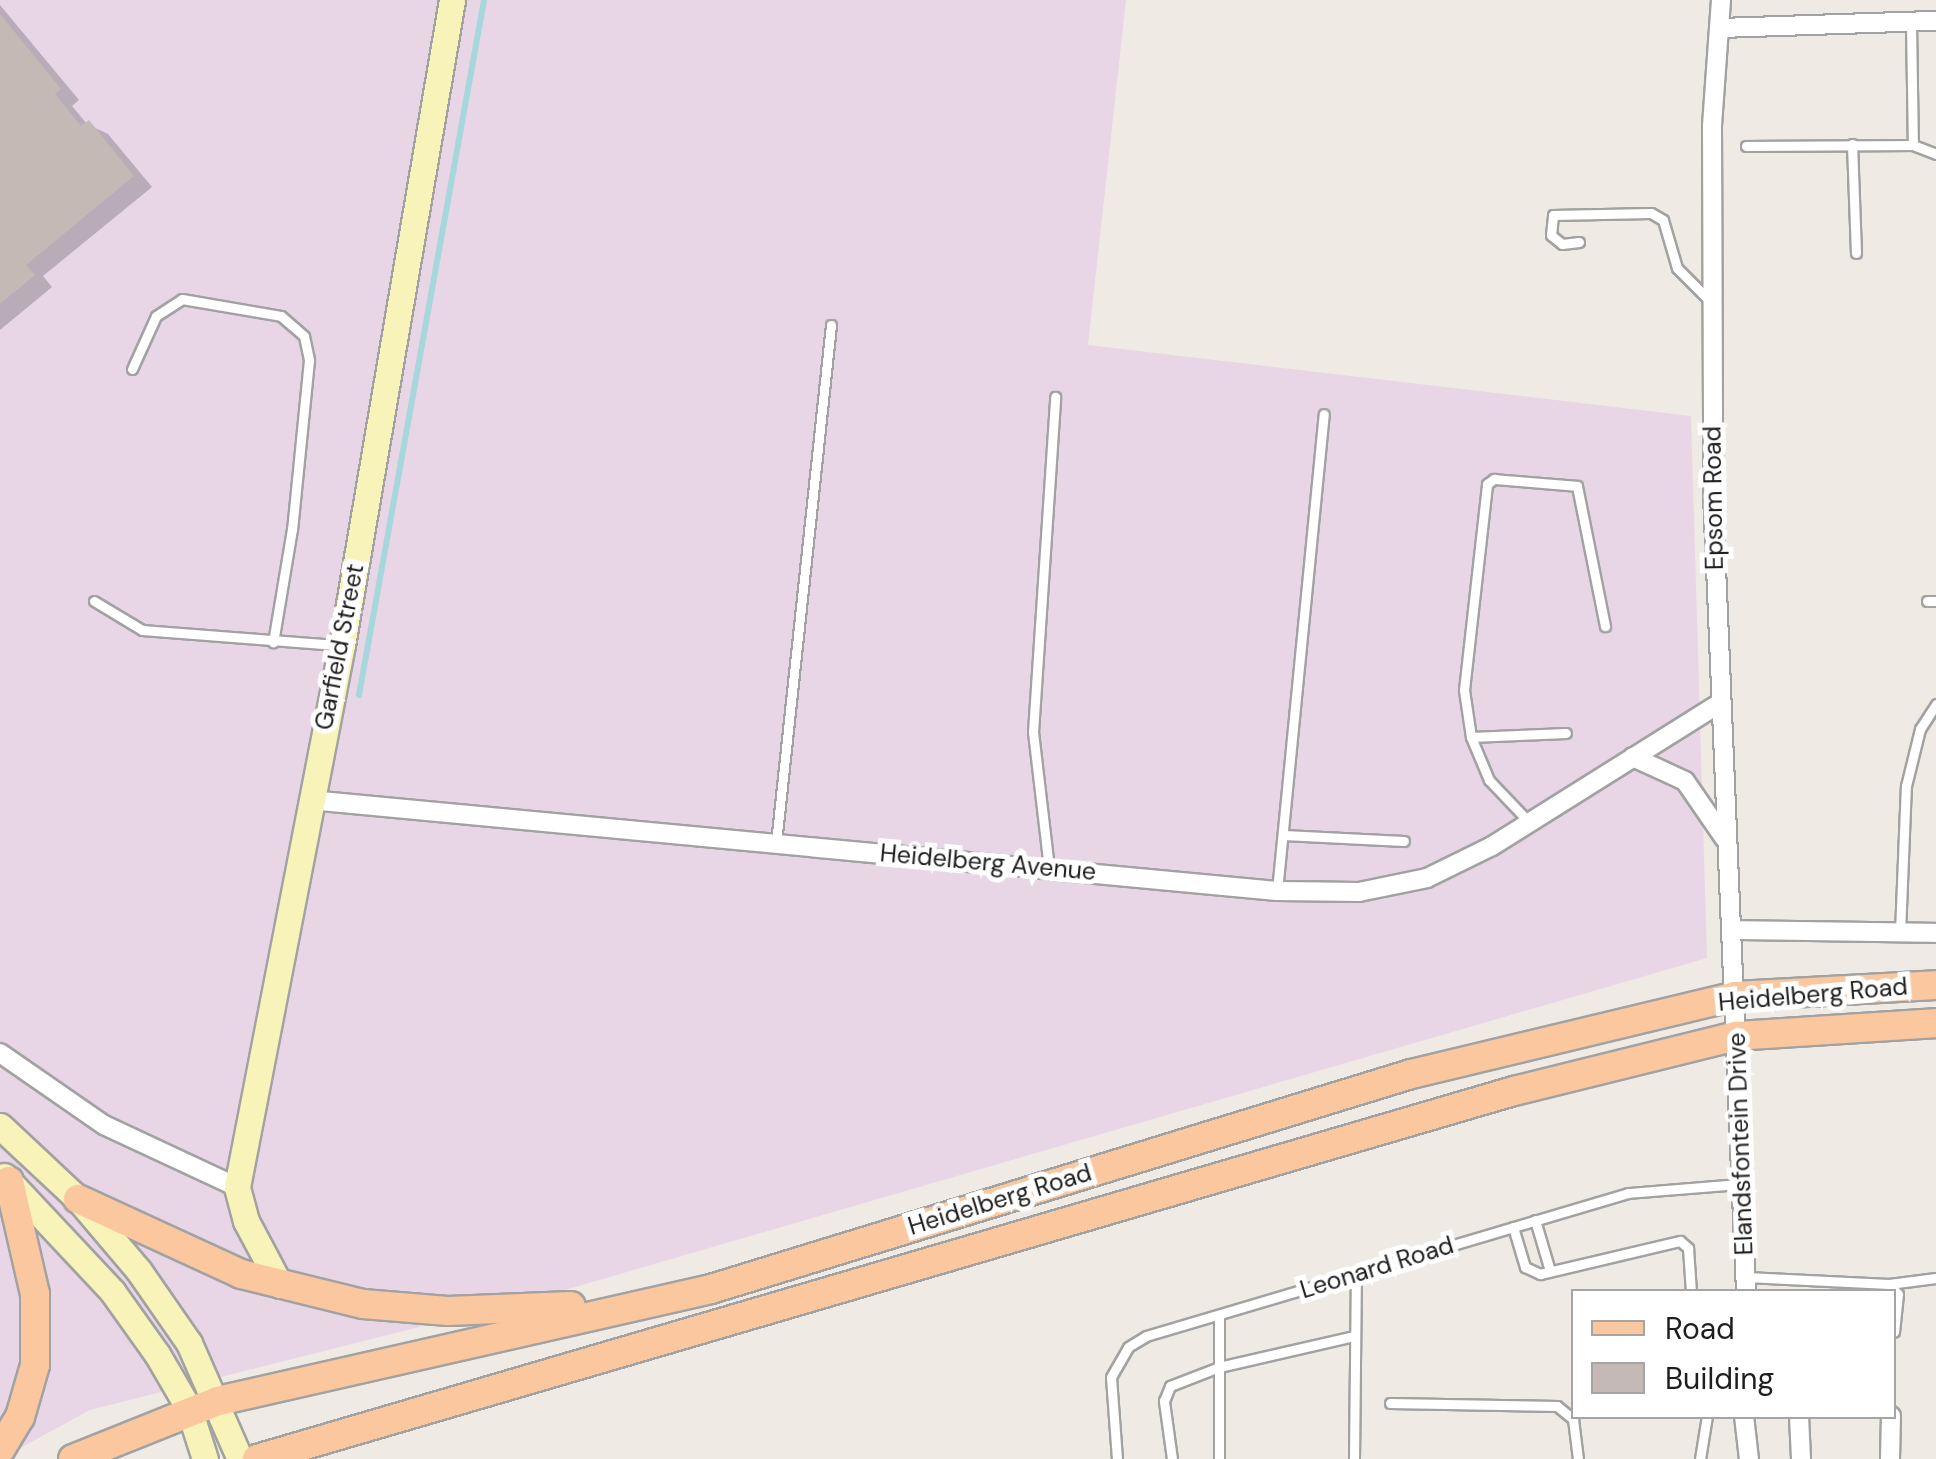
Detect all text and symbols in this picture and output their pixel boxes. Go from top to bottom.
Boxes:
street label: Epsom Road [1698,426,1730,570]
street label: Garfield Street [309,561,371,733]
street label: Heidelberg Avenue [879,839,1097,887]
street label: Heidelberg Road [1717,972,1909,1018]
street label: Elandsfontein Drive [1722,1032,1760,1256]
street label: Heidelberg Road [905,1158,1095,1242]
street label: Leonard Road [1297,1230,1457,1306]
legend [1571,1289,1896,1419]
text: Road [1665,1309,1735,1348]
text: Building [1665,1359,1774,1398]

